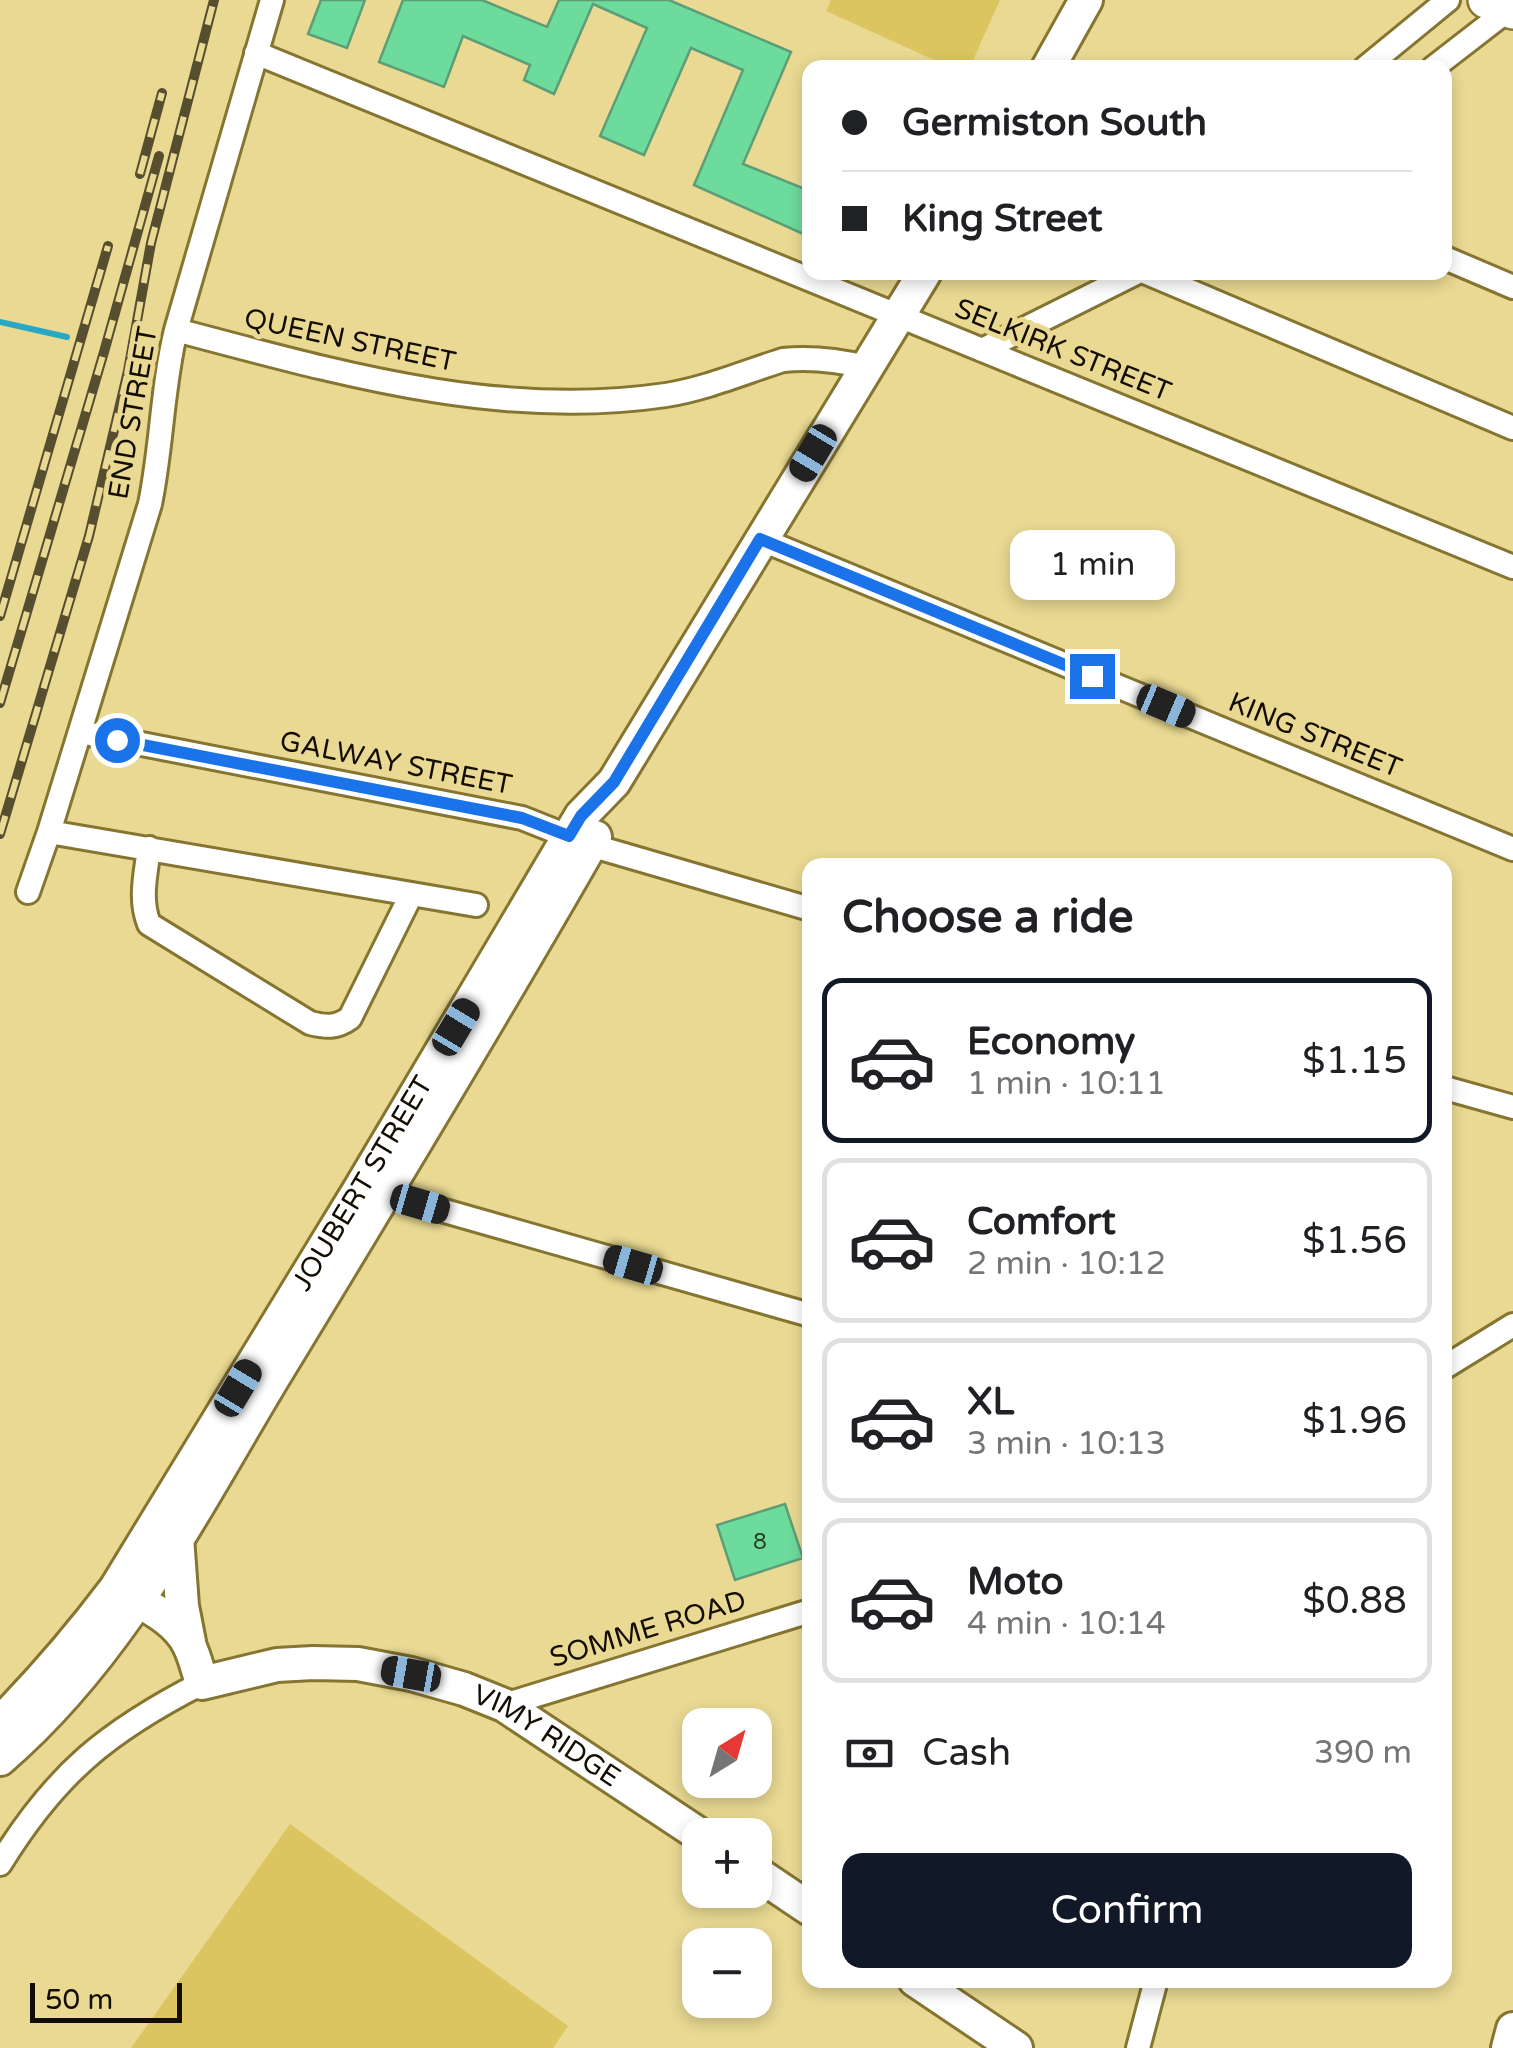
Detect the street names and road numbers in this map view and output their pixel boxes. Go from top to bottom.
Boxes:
street label: SELKIRK STREET [950,291,1176,409]
street label: QUEEN STREET [241,301,459,379]
street label: END STREET [101,324,165,502]
street label: KING STREET [1223,685,1407,785]
street label: GALWAY STREET [277,724,515,802]
street label: JOUBERT STREET [285,1070,440,1297]
street label: SOMME ROAD [546,1583,750,1675]
street label: VIMY RIDGE [468,1677,627,1794]

